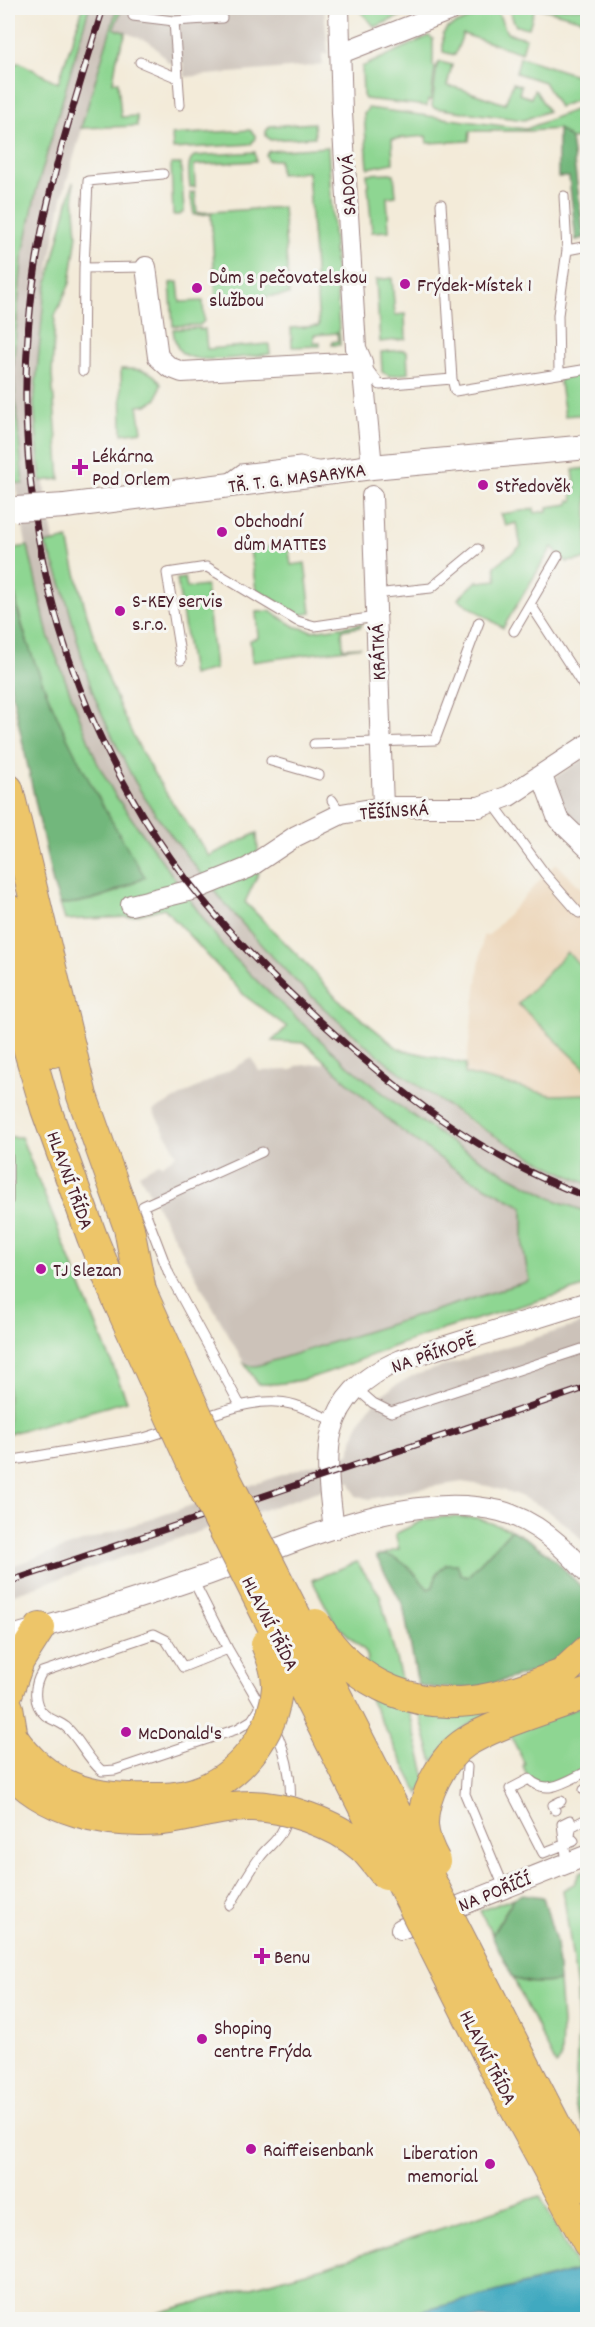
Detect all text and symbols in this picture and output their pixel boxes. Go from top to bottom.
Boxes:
street label: SADOVÁ [334,153,366,216]
place label: Dům s pečovatelskou službou [209,265,367,316]
place label: Frýdek-Místek 1 [417,273,532,301]
marker: Frýdek-Místek 1 [398,277,412,291]
marker: Dům s pečovatelskou službou [190,281,204,295]
place label: Lékárna Pod Orlem [92,444,170,495]
street label: TŘ. T. G. MASARYKA [227,458,368,502]
marker: Lékárna Pod Orlem [73,460,87,474]
place label: Středověk [495,474,571,502]
marker: Středověk [476,478,490,492]
place label: Obchodní dům MATTES [234,509,327,560]
marker: Obchodní dům MATTES [215,525,229,539]
place label: S-KEY servis s.r.o. [132,589,223,640]
marker: S-KEY servis s.r.o. [113,604,127,618]
street label: KRÁTKÁ [365,623,395,681]
street label: TĚŠÍNSKÁ [359,797,430,829]
street label: HLAVNÍ TŘÍDA [37,1128,99,1234]
place label: TJ Slezan [53,1258,121,1286]
marker: TJ Slezan [34,1262,48,1276]
street label: NA PŘÍKOPĚ [388,1327,480,1382]
street label: HLAVNÍ TŘÍDA [232,1572,304,1677]
place label: McDonald's [138,1721,222,1749]
marker: McDonald's [119,1725,133,1739]
street label: NA POŘÍČÍ [455,1866,536,1921]
place label: Benu [274,1945,310,1973]
marker: Benu [255,1949,269,1963]
street label: HLAVNÍ TŘÍDA [450,2006,522,2111]
place label: Shoping centre Frýda [214,2016,312,2067]
marker: Shoping centre Frýda [195,2032,209,2046]
place label: Raiffeisenbank [263,2138,374,2166]
place label: Liberation memorial [403,2141,478,2192]
marker: Raiffeisenbank [244,2142,258,2156]
marker: Liberation memorial [483,2157,497,2171]

